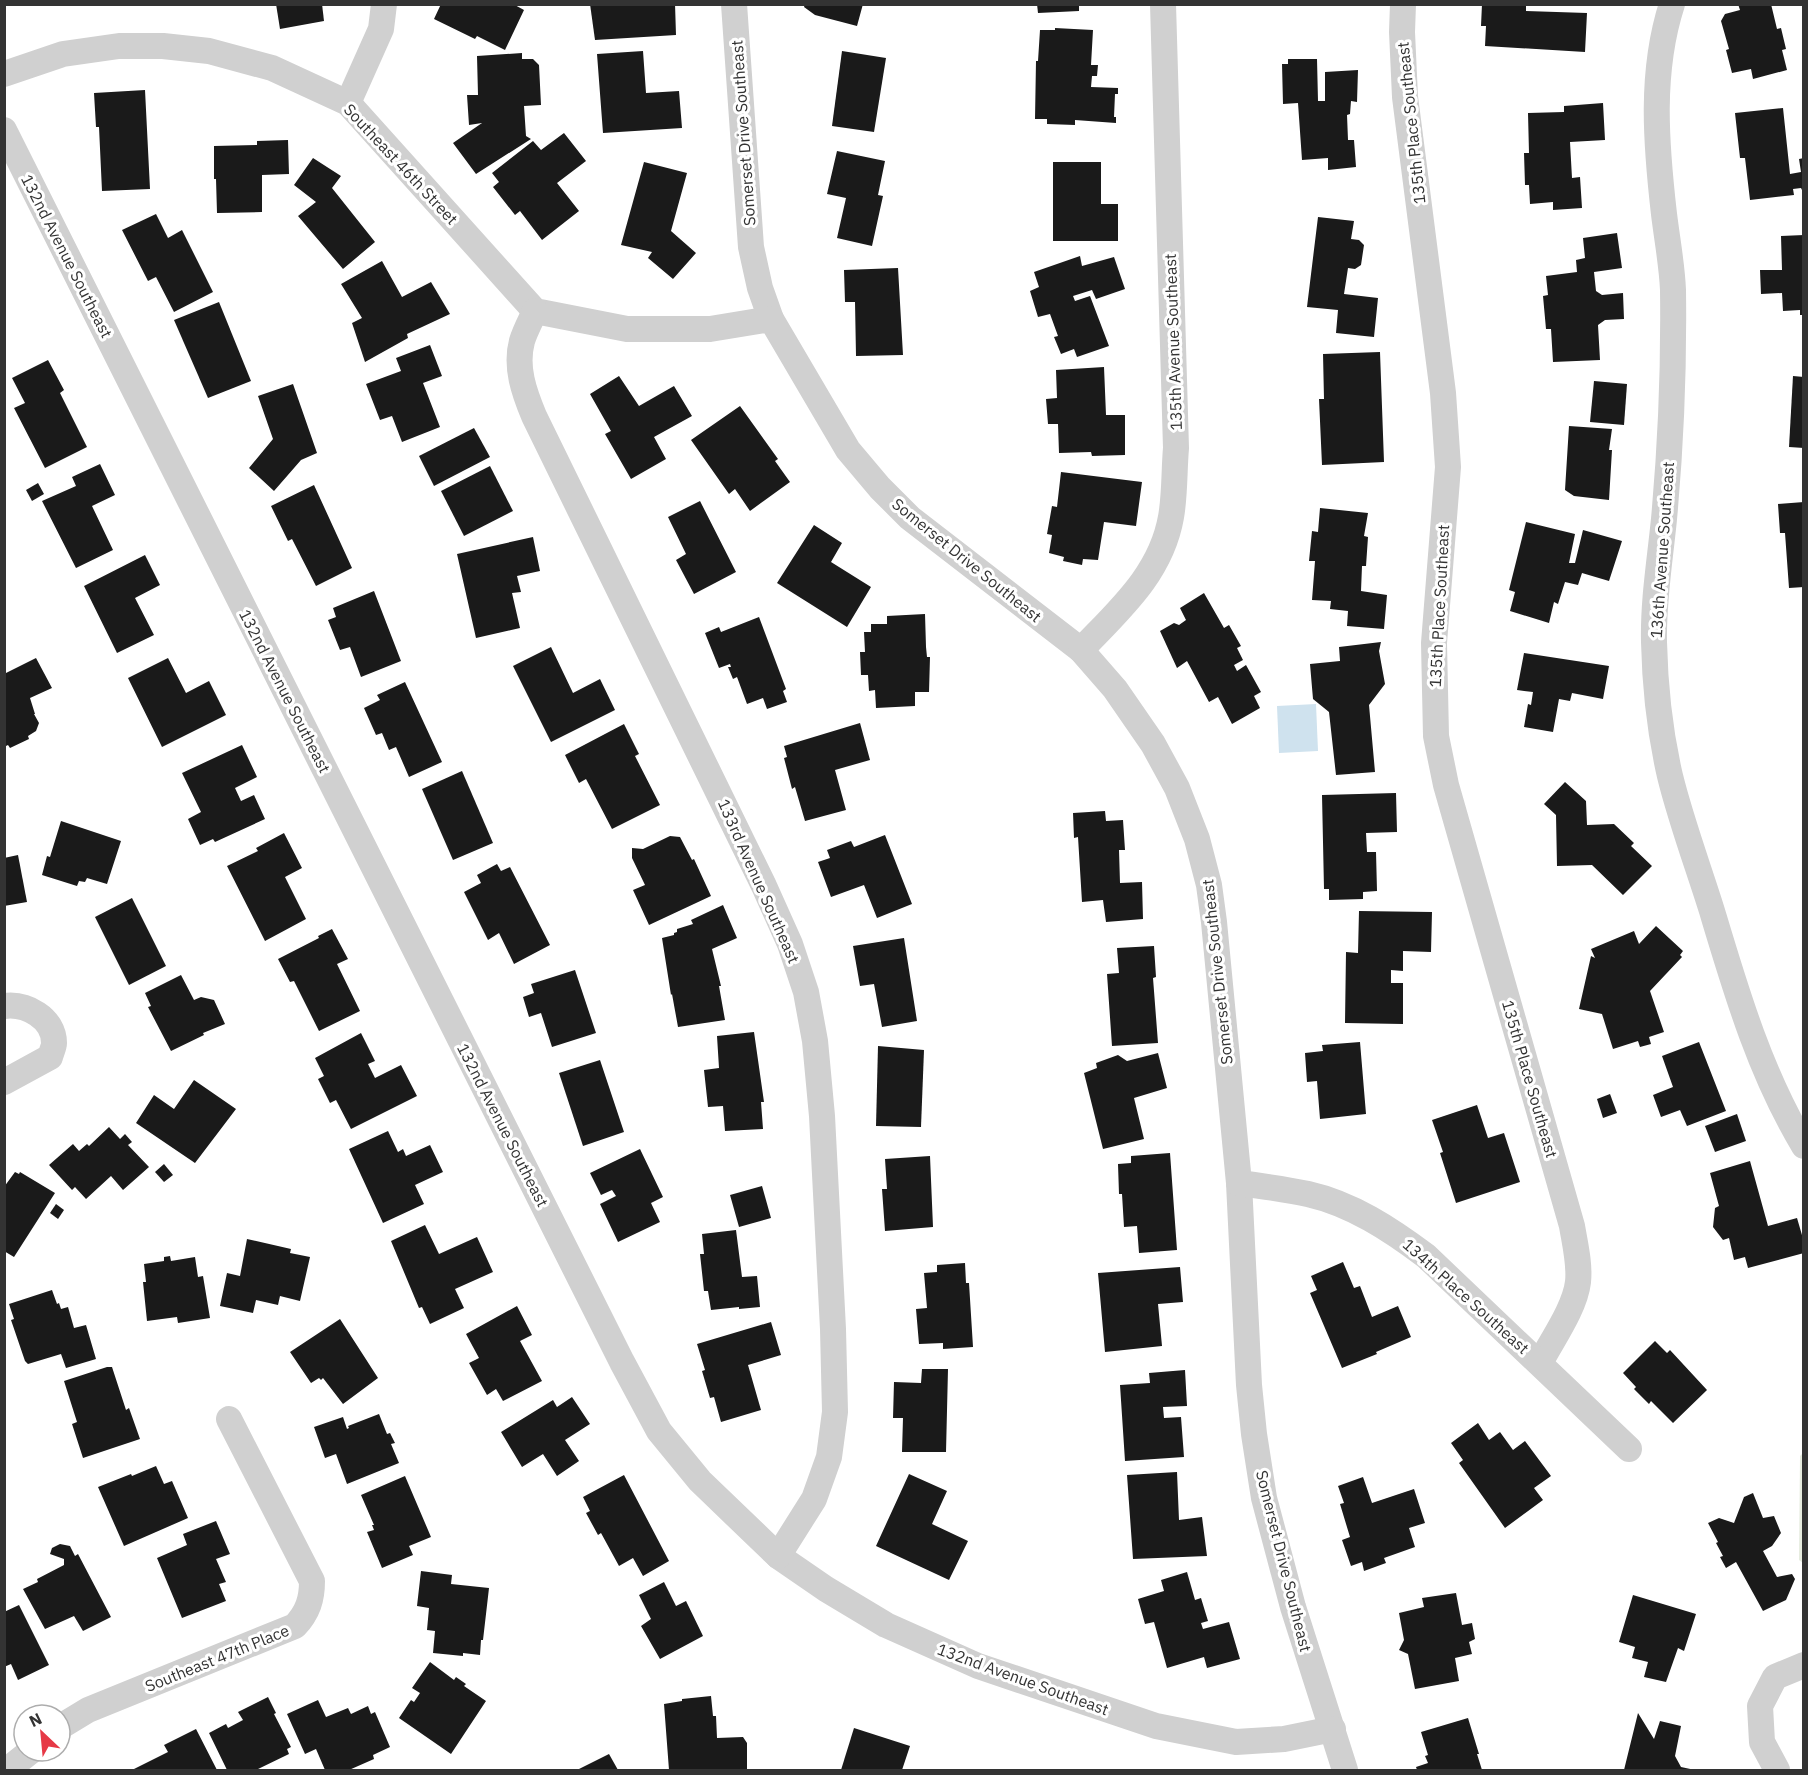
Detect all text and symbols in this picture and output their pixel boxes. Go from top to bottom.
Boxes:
street label: Somerset Drive Southeast [727,39,759,227]
street label: 135th Place Southeast [1393,41,1429,205]
street label: Southeast 46th Street [340,99,462,229]
street label: 132nd Avenue Southeast [17,171,117,341]
street label: 135th Avenue Southeast [1160,253,1186,431]
street label: 136th Avenue Southeast [1646,461,1678,639]
street label: Somerset Drive Southeast [888,494,1046,626]
street label: 135th Place Southeast [1425,524,1453,688]
street label: 132nd Avenue Southeast [235,606,335,776]
street label: 133rd Avenue Southeast [714,796,804,966]
street label: Somerset Drive Southeast [1197,878,1237,1066]
street label: 135th Place Southeast [1498,998,1562,1160]
street label: 132nd Avenue Southeast [453,1040,553,1210]
street label: 134th Place Southeast [1399,1234,1533,1358]
street label: Somerset Drive Southeast [1252,1468,1316,1654]
street label: Southeast 47th Place [142,1620,292,1696]
street label: 132nd Avenue Southeast [935,1639,1111,1719]
north arrow [12,1703,72,1763]
text: N [26,1708,45,1731]

